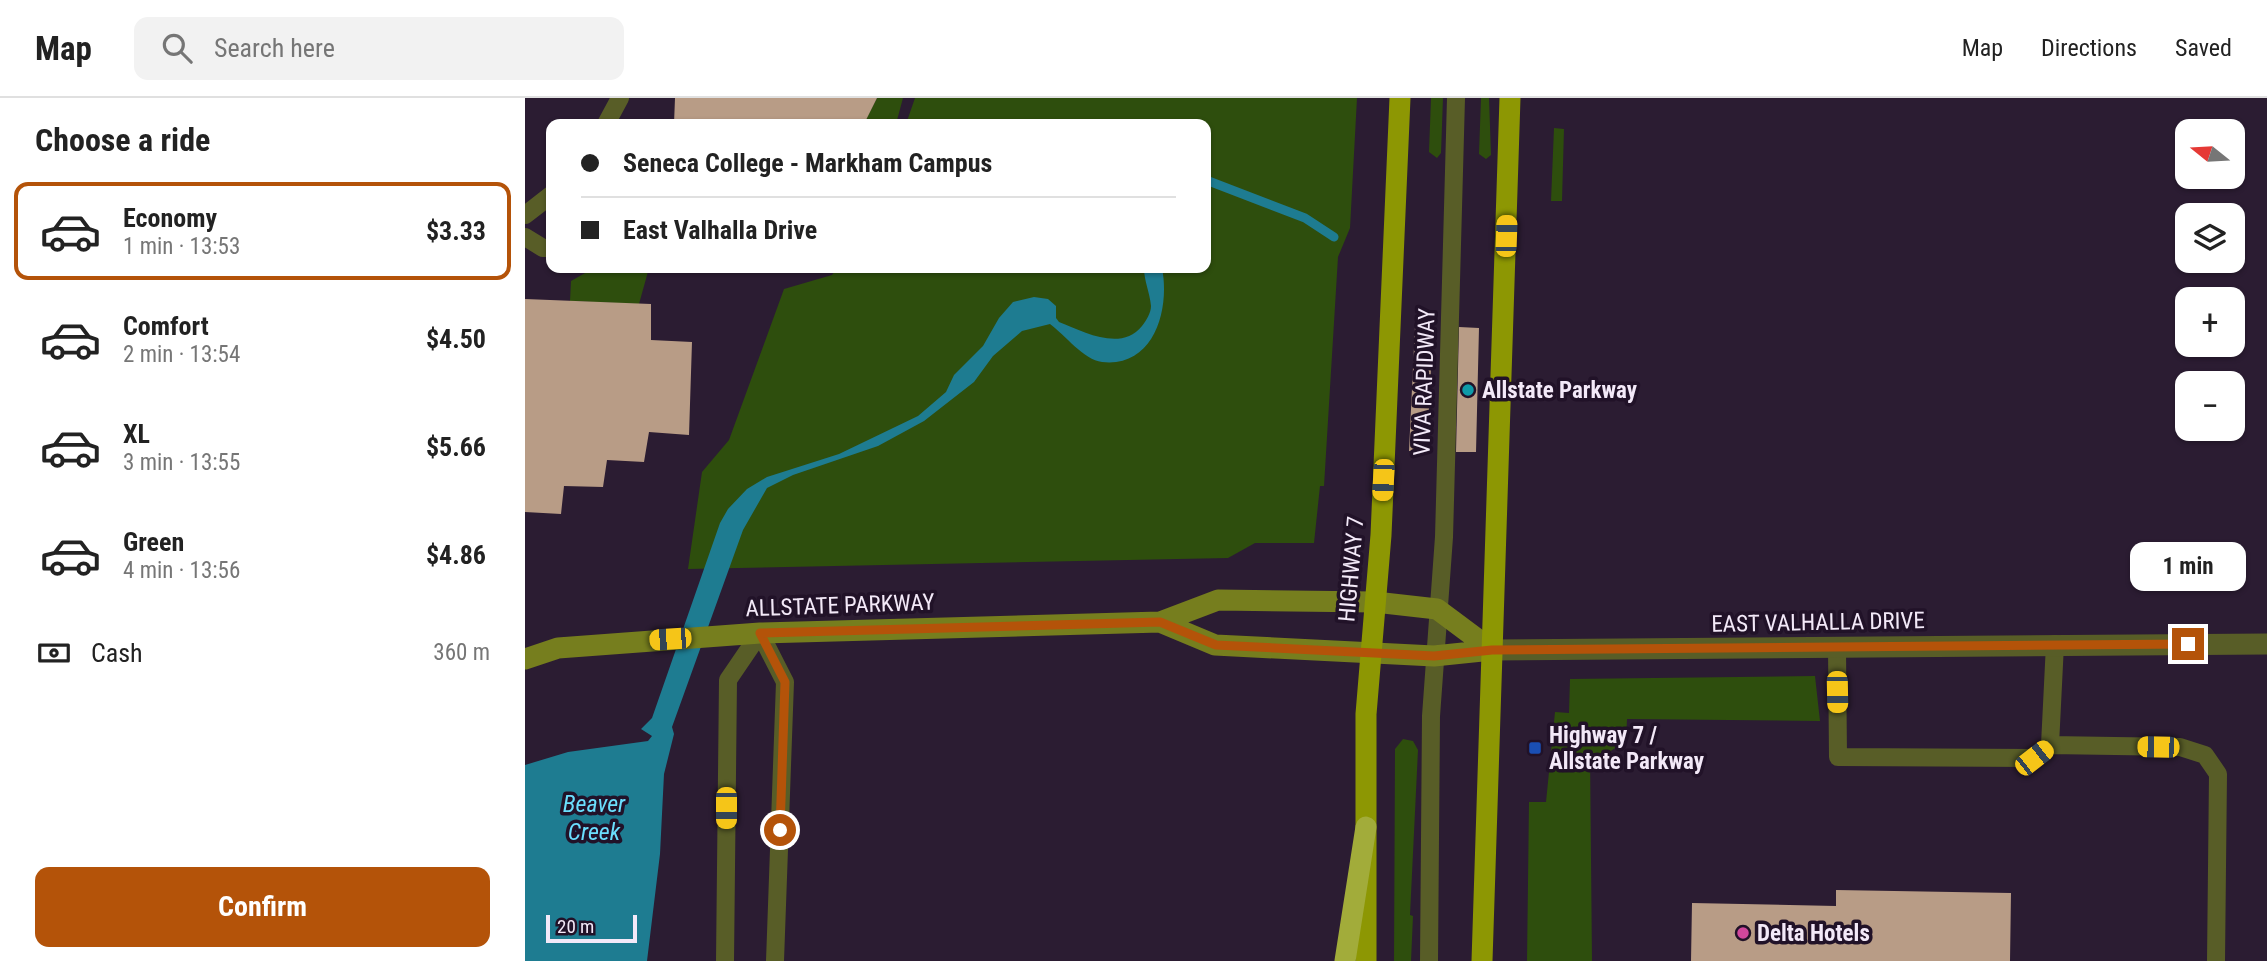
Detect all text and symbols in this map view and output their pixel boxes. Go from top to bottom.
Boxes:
search box [134,17,624,80]
text: Map [35,29,92,68]
icon: search [158,29,196,67]
text: Search here [214,33,335,63]
text: Map [1962,34,2003,62]
text: Directions [2041,34,2137,62]
text: Saved [2175,34,2232,62]
north arrow [2175,119,2245,189]
map controls [2175,119,2245,441]
text: Choose a ride [35,121,210,159]
text: Seneca College - Markham Campus [623,148,992,178]
icon: car [39,200,102,263]
text: Economy [123,203,217,233]
button: layers [2175,203,2245,273]
text: East Valhalla Drive [623,215,817,245]
car [1495,215,1518,257]
text: $3.33 [426,216,486,246]
text: 1 min · 13:53 [123,233,240,260]
button: + [2175,287,2245,357]
icon: car [39,308,102,371]
street label: VIVA RAPIDWAY [1408,308,1441,456]
text: Comfort [123,311,209,341]
text: $4.50 [426,324,486,354]
text: 2 min · 13:54 [123,341,240,368]
button: − [2175,371,2245,441]
place label: Allstate Parkway [1482,377,1638,404]
marker: Allstate Parkway [1460,382,1476,398]
icon: car [39,416,102,479]
text: XL [123,419,150,449]
text: $5.66 [426,432,486,462]
text: 3 min · 13:55 [123,449,240,476]
car [1372,458,1395,502]
street label: HIGHWAY 7 [1333,515,1370,623]
icon: car [39,524,102,587]
text: Green [123,527,184,557]
text: $4.86 [426,540,486,570]
callout: 1 min [2130,542,2246,592]
text: 1 min [2162,553,2214,580]
text: 4 min · 13:56 [123,557,240,584]
street label: ALLSTATE PARKWAY [745,589,935,622]
street label: EAST VALHALLA DRIVE [1711,607,1925,638]
car [649,627,692,651]
route end [2172,628,2204,660]
icon: cash [35,634,73,672]
text: Cash [91,638,143,668]
text: 360 m [433,639,490,666]
car [1827,671,1848,713]
place label: Highway 7 / Allstate Parkway [1549,722,1705,775]
car [2137,736,2180,758]
car [2011,737,2058,779]
marker: Highway 7 / Allstate Parkway [1527,740,1543,756]
car [716,787,737,829]
water label: Beaver Creek [563,790,626,846]
route start [764,814,796,846]
button: Confirm [35,867,490,947]
scale bar [546,912,637,944]
text: 20 m [557,915,594,938]
place label: Delta Hotels [1757,920,1870,947]
marker: Delta Hotels [1735,925,1751,941]

